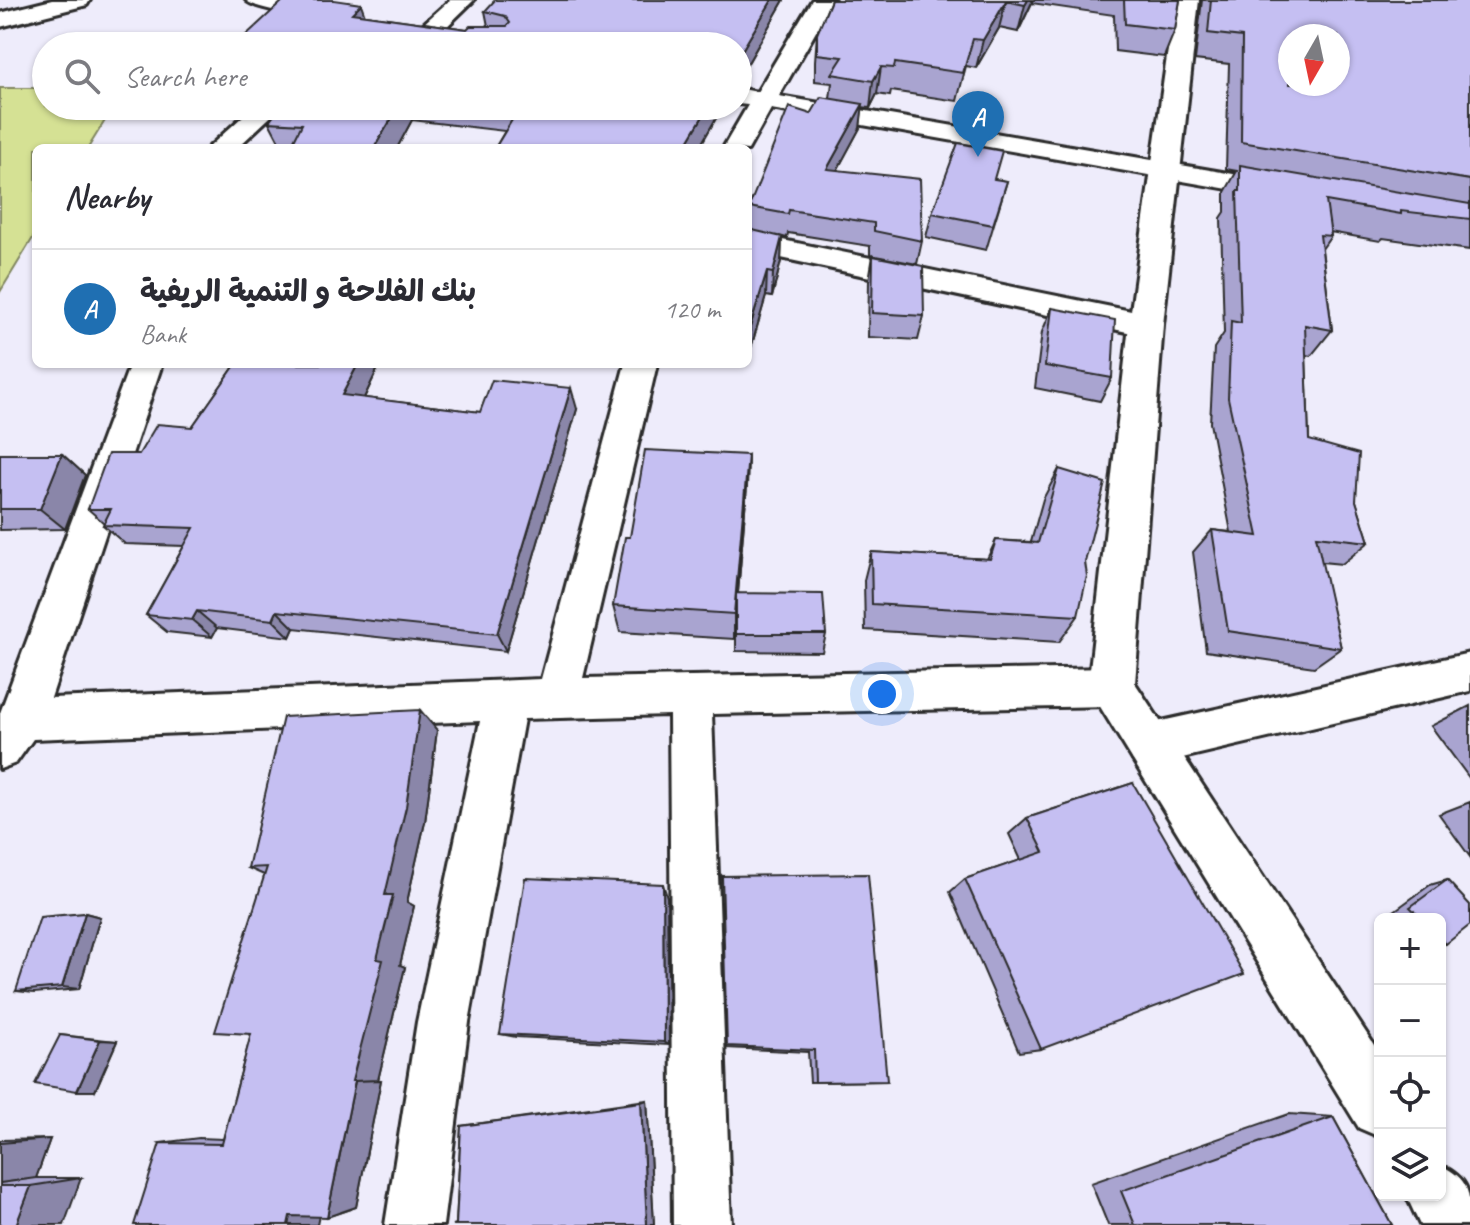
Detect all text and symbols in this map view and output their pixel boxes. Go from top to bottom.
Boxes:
north arrow [1278,24,1350,96]
search box [32,32,752,120]
icon: search [60,54,104,98]
text: Search here [124,57,246,95]
pin: A [952,91,1004,157]
text: Nearby [64,175,150,218]
text: بنك الفلاحة و التنمية الريفية [140,272,476,310]
text: A [83,293,97,326]
text: 120 m [664,293,720,326]
text: Bank [140,318,186,351]
your location [862,674,902,714]
map controls [1374,913,1446,1201]
button: + [1374,913,1446,985]
button: − [1374,985,1446,1057]
button: locate [1374,1057,1446,1129]
button: layers [1374,1129,1446,1201]

